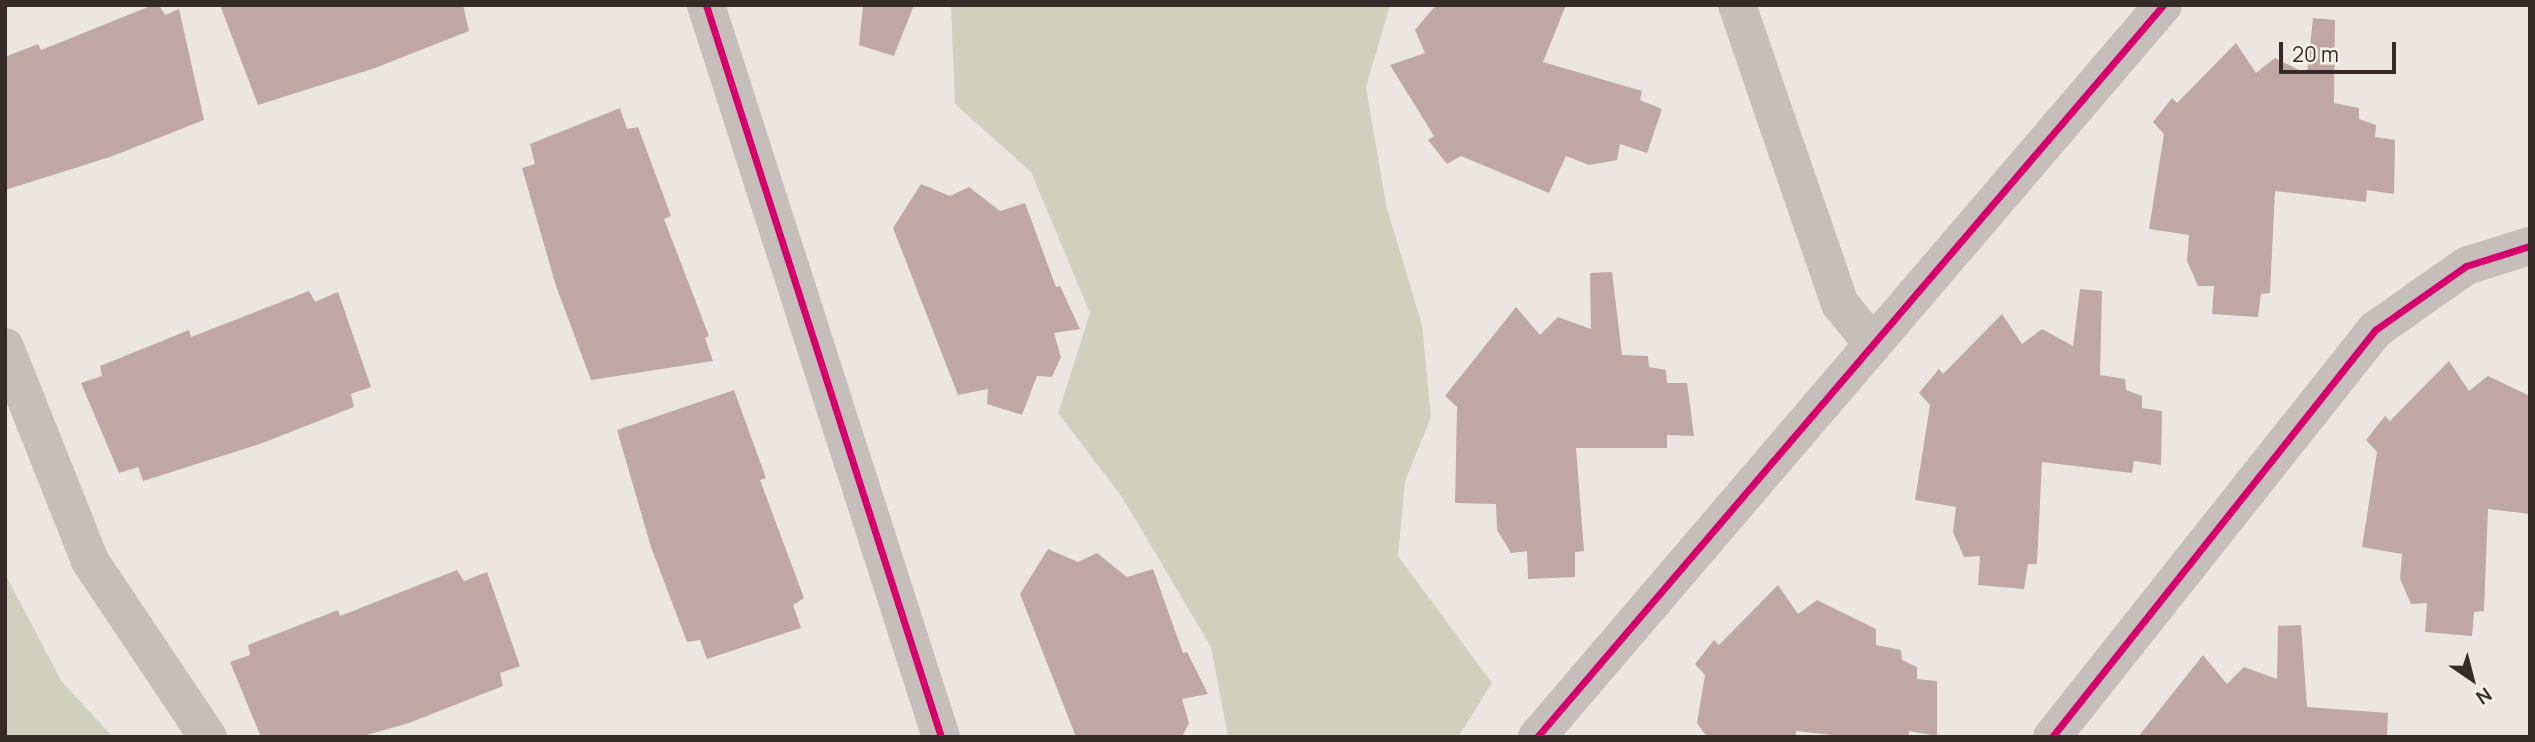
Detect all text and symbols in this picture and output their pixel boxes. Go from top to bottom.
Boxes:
scale bar [2283,28,2400,72]
text: 20 m [2292,40,2339,68]
north arrow [2437,644,2507,714]
text: N [2471,682,2497,711]

